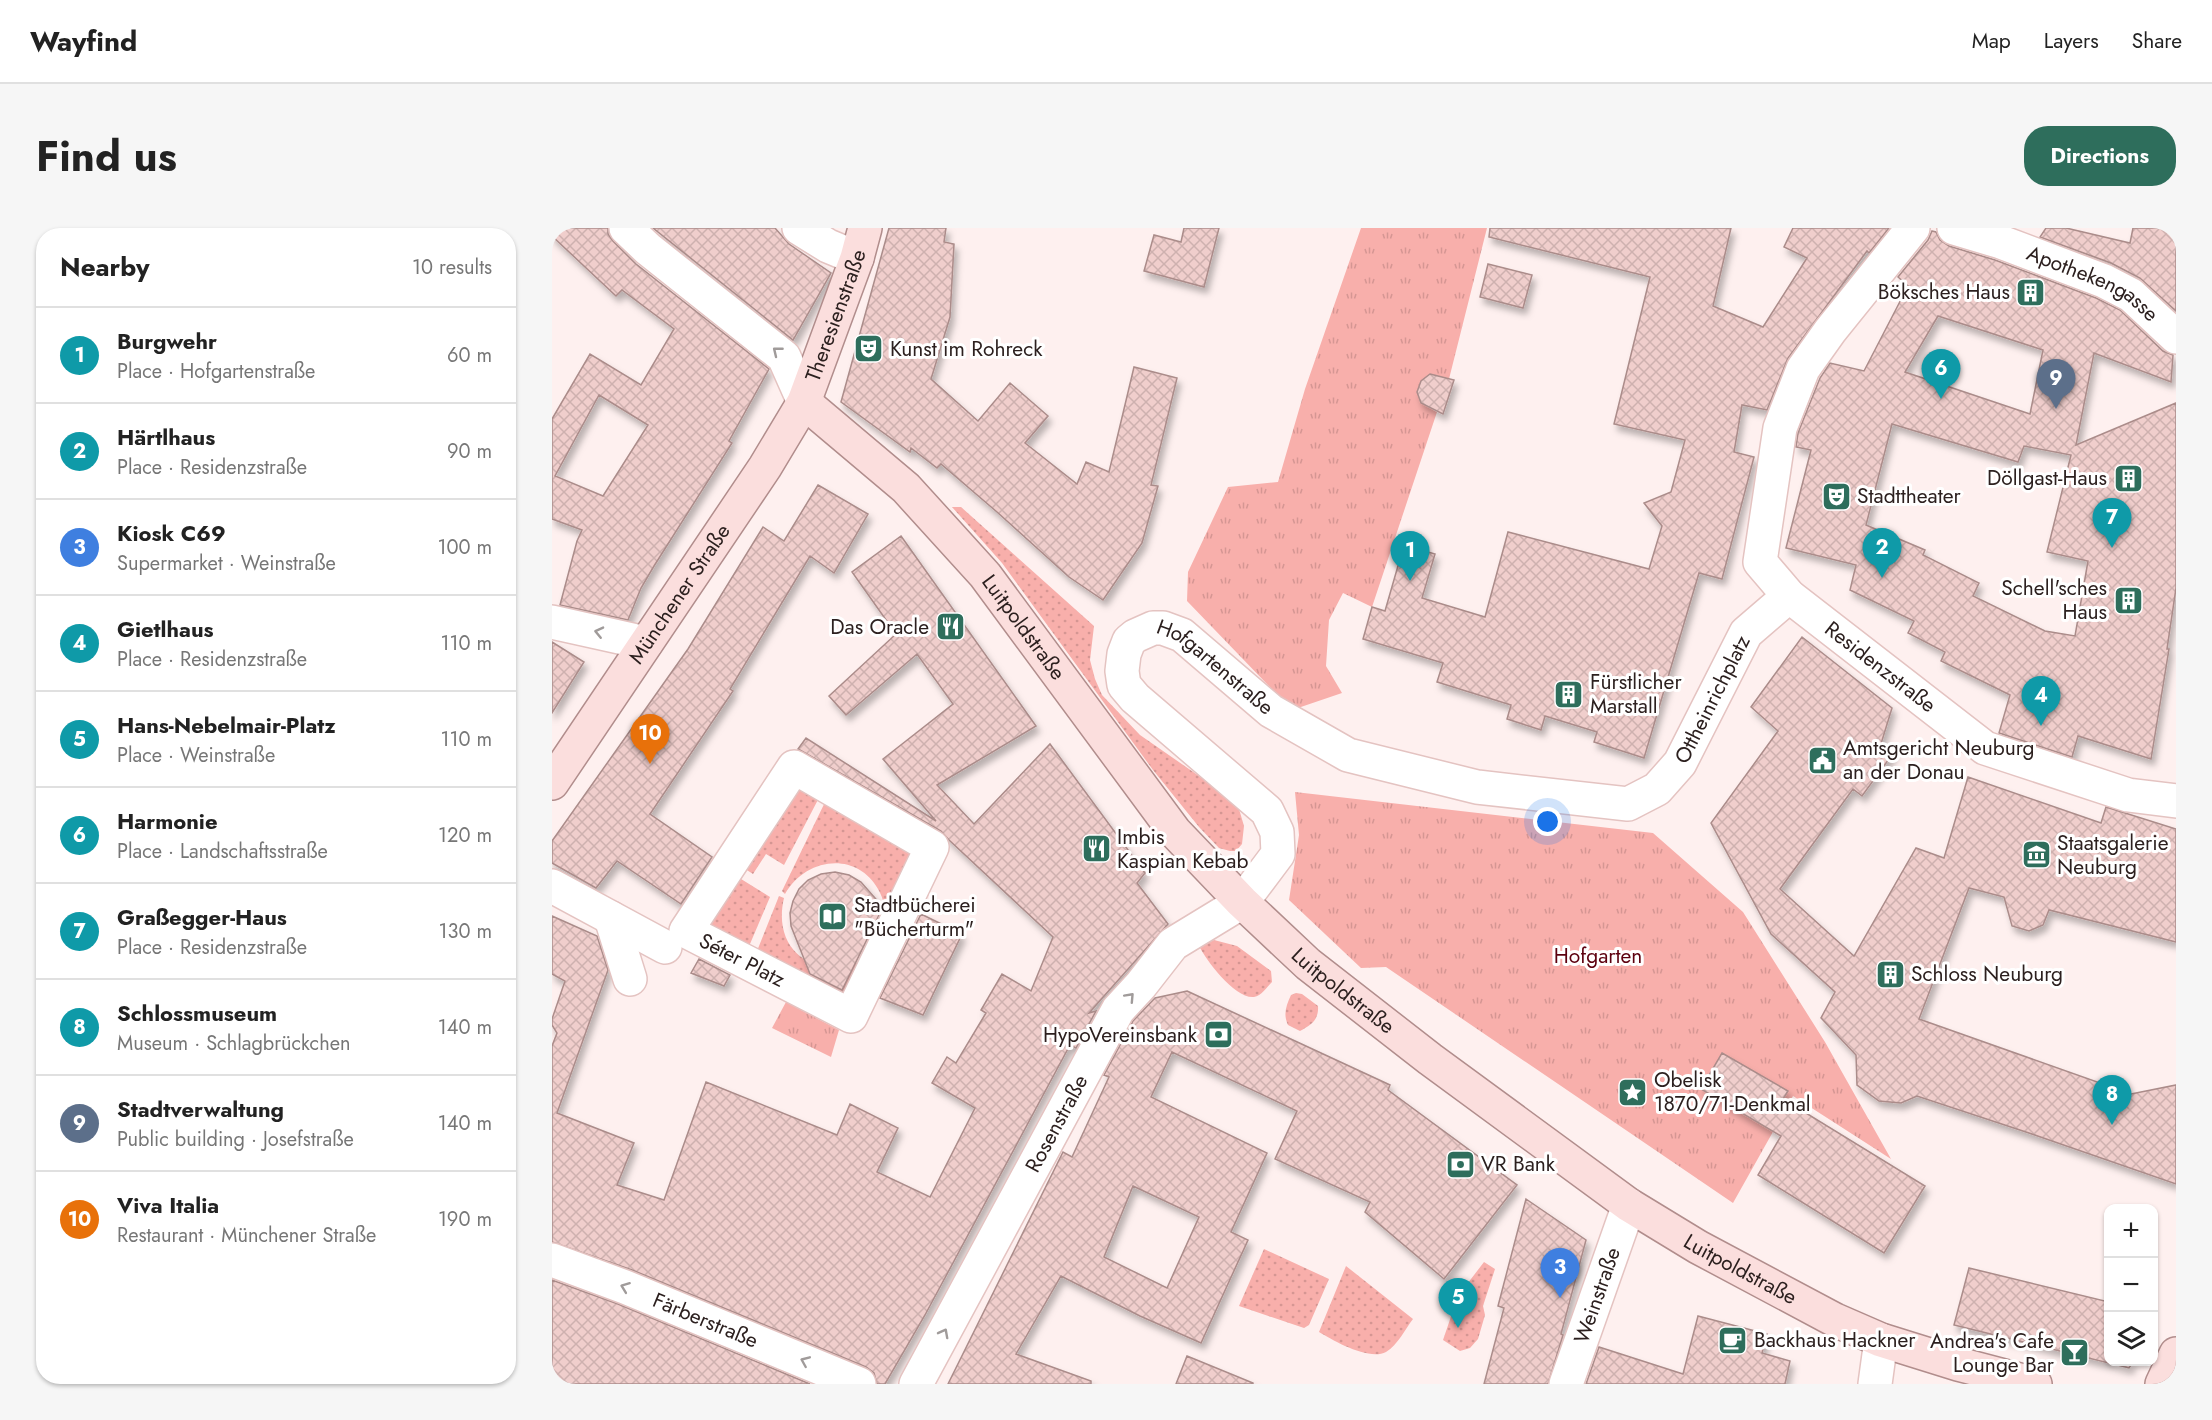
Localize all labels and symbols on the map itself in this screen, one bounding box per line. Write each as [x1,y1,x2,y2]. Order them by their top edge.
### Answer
street label: Apothekengasse [2022,238,2165,329]
street label: Theresienstraße [798,246,874,386]
building icon: Böksches Haus [2015,276,2047,308]
place label: Böksches Haus [1878,277,2010,307]
theatre icon: Kunst im Rohreck [853,333,885,365]
place label: Kunst im Rohreck [890,334,1043,364]
one-way arrow [773,347,784,358]
pin: 6 [1922,350,1960,399]
pin: 9 [2036,360,2076,409]
building icon: Döllgast-Haus [2112,462,2144,494]
place label: Döllgast-Haus [1987,463,2107,493]
theatre icon: Stadttheater [1820,480,1852,512]
place label: Stadttheater [1857,481,1961,511]
pin: 7 [2092,498,2132,548]
street label: Münchener Straße [621,518,738,670]
pin: 2 [1862,528,1902,578]
pin: 1 [1390,532,1430,581]
street label: Luitpoldstraße [975,568,1073,686]
place label: Schell'sches Haus [2001,573,2107,627]
building icon: Schell'sches Haus [2112,584,2144,616]
restaurant icon: Das Oracle [934,611,966,643]
place label: Das Oracle [830,612,929,642]
street label: Hofgartenstraße [1152,612,1280,722]
street label: Residenzstraße [1818,614,1942,720]
one-way arrow [594,627,604,640]
street label: Ottheinrichplatz [1667,630,1758,769]
place label: Fürstlicher Marstall [1590,667,1682,721]
pin: 4 [2022,676,2060,726]
building icon: Fürstlicher Marstall [1553,678,1585,710]
pin: 10 [630,714,670,764]
place label: Amtsgericht Neuburg an der Donau [1843,733,2035,787]
public building icon: Amtsgericht Neuburg an der Donau [1806,744,1838,776]
your location [1533,807,1562,836]
place label: Imbis Kaspian Kebab [1117,822,1248,876]
place label: Staatsgalerie Neuburg [2057,828,2169,882]
restaurant icon: Imbis Kaspian Kebab [1080,833,1112,865]
museum icon: Staatsgalerie Neuburg [2020,839,2052,871]
place label: Stadtbücherei "Bücherturm" [854,890,976,944]
library icon: Stadtbücherei "Bücherturm" [817,901,849,933]
street label: Séter Platz [694,926,790,995]
street label: Luitpoldstraße [1284,941,1401,1041]
park label: Hofgarten [1554,941,1642,971]
building icon: Schloss Neuburg [1874,958,1906,990]
place label: Schloss Neuburg [1911,959,2063,989]
one-way arrow [1123,993,1134,1004]
bank icon: HypoVereinsbank [1202,1019,1234,1051]
place label: HypoVereinsbank [1043,1020,1198,1050]
place label: Obelisk 1870/71-Denkmal [1654,1065,1811,1119]
street label: Rosenstraße [1018,1069,1095,1178]
place icon: Obelisk 1870/71-Denkmal [1617,1076,1649,1108]
pin: 8 [2092,1076,2132,1125]
bank icon: VR Bank [1444,1148,1476,1180]
place label: VR Bank [1481,1149,1556,1179]
street label: Luitpoldstraße [1678,1227,1802,1312]
street label: Weinstraße [1566,1243,1628,1347]
pin: 3 [1540,1248,1580,1298]
pin: 5 [1438,1278,1478,1328]
one-way arrow [620,1282,631,1294]
street label: Färberstraße [648,1285,763,1356]
cafe icon: Backhaus Hackner [1717,1324,1749,1356]
place label: Backhaus Hackner [1754,1325,1916,1355]
place label: Andrea's Cafe Lounge Bar [1930,1326,2055,1380]
one-way arrow [937,1328,948,1339]
bar icon: Andrea's Cafe Lounge Bar [2059,1337,2091,1369]
one-way arrow [800,1356,811,1368]

